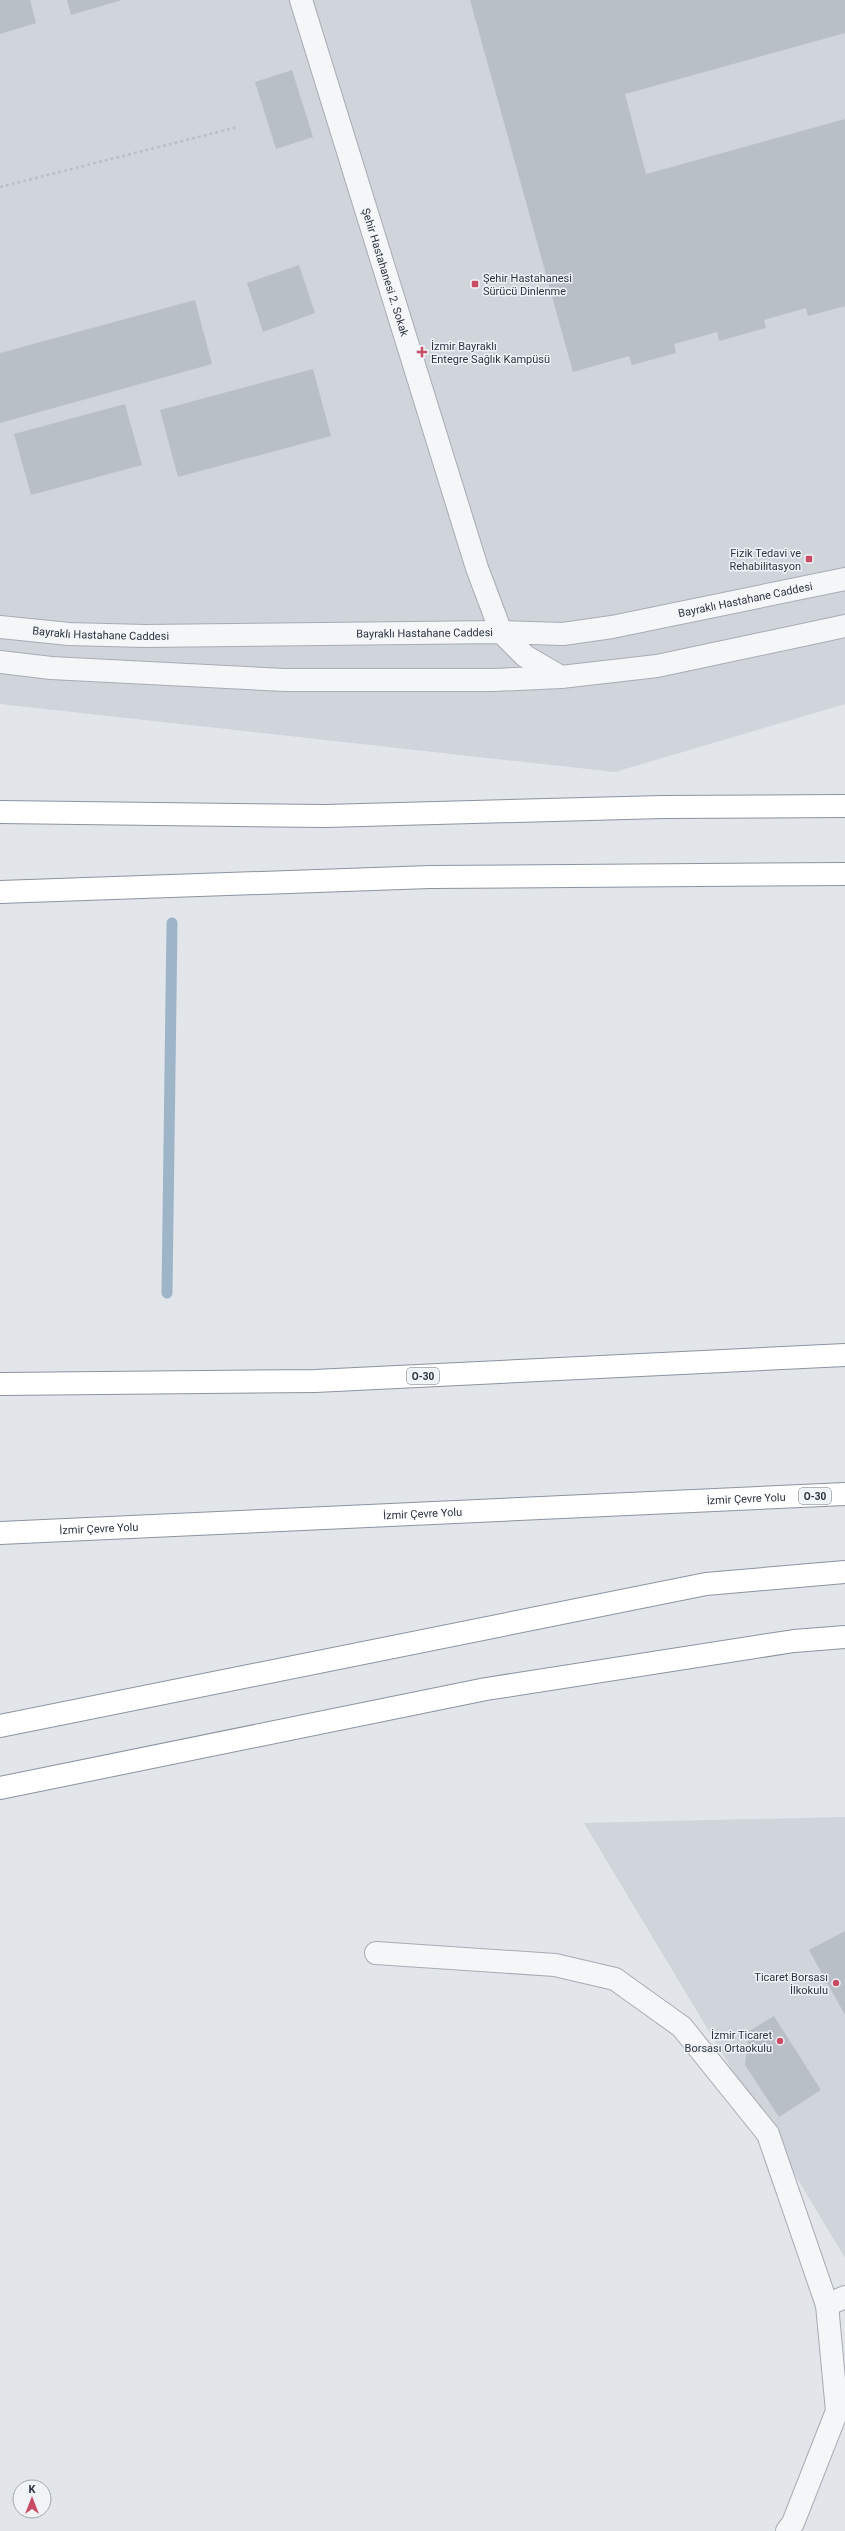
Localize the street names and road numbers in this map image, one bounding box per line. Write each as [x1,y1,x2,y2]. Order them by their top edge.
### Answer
street label: Şehir Hastahanesi 2. Sokak [359,207,411,338]
street label: Bayraklı Hastahane Caddesi [677,579,814,620]
street label: Bayraklı Hastahane Caddesi [32,624,169,643]
street label: Bayraklı Hastahane Caddesi [356,626,493,640]
road number: O-30 [407,1368,439,1384]
road number: O-30 [799,1488,831,1504]
street label: İzmir Çevre Yolu [706,1490,786,1507]
street label: İzmir Çevre Yolu [383,1505,462,1522]
street label: İzmir Çevre Yolu [59,1520,139,1537]

